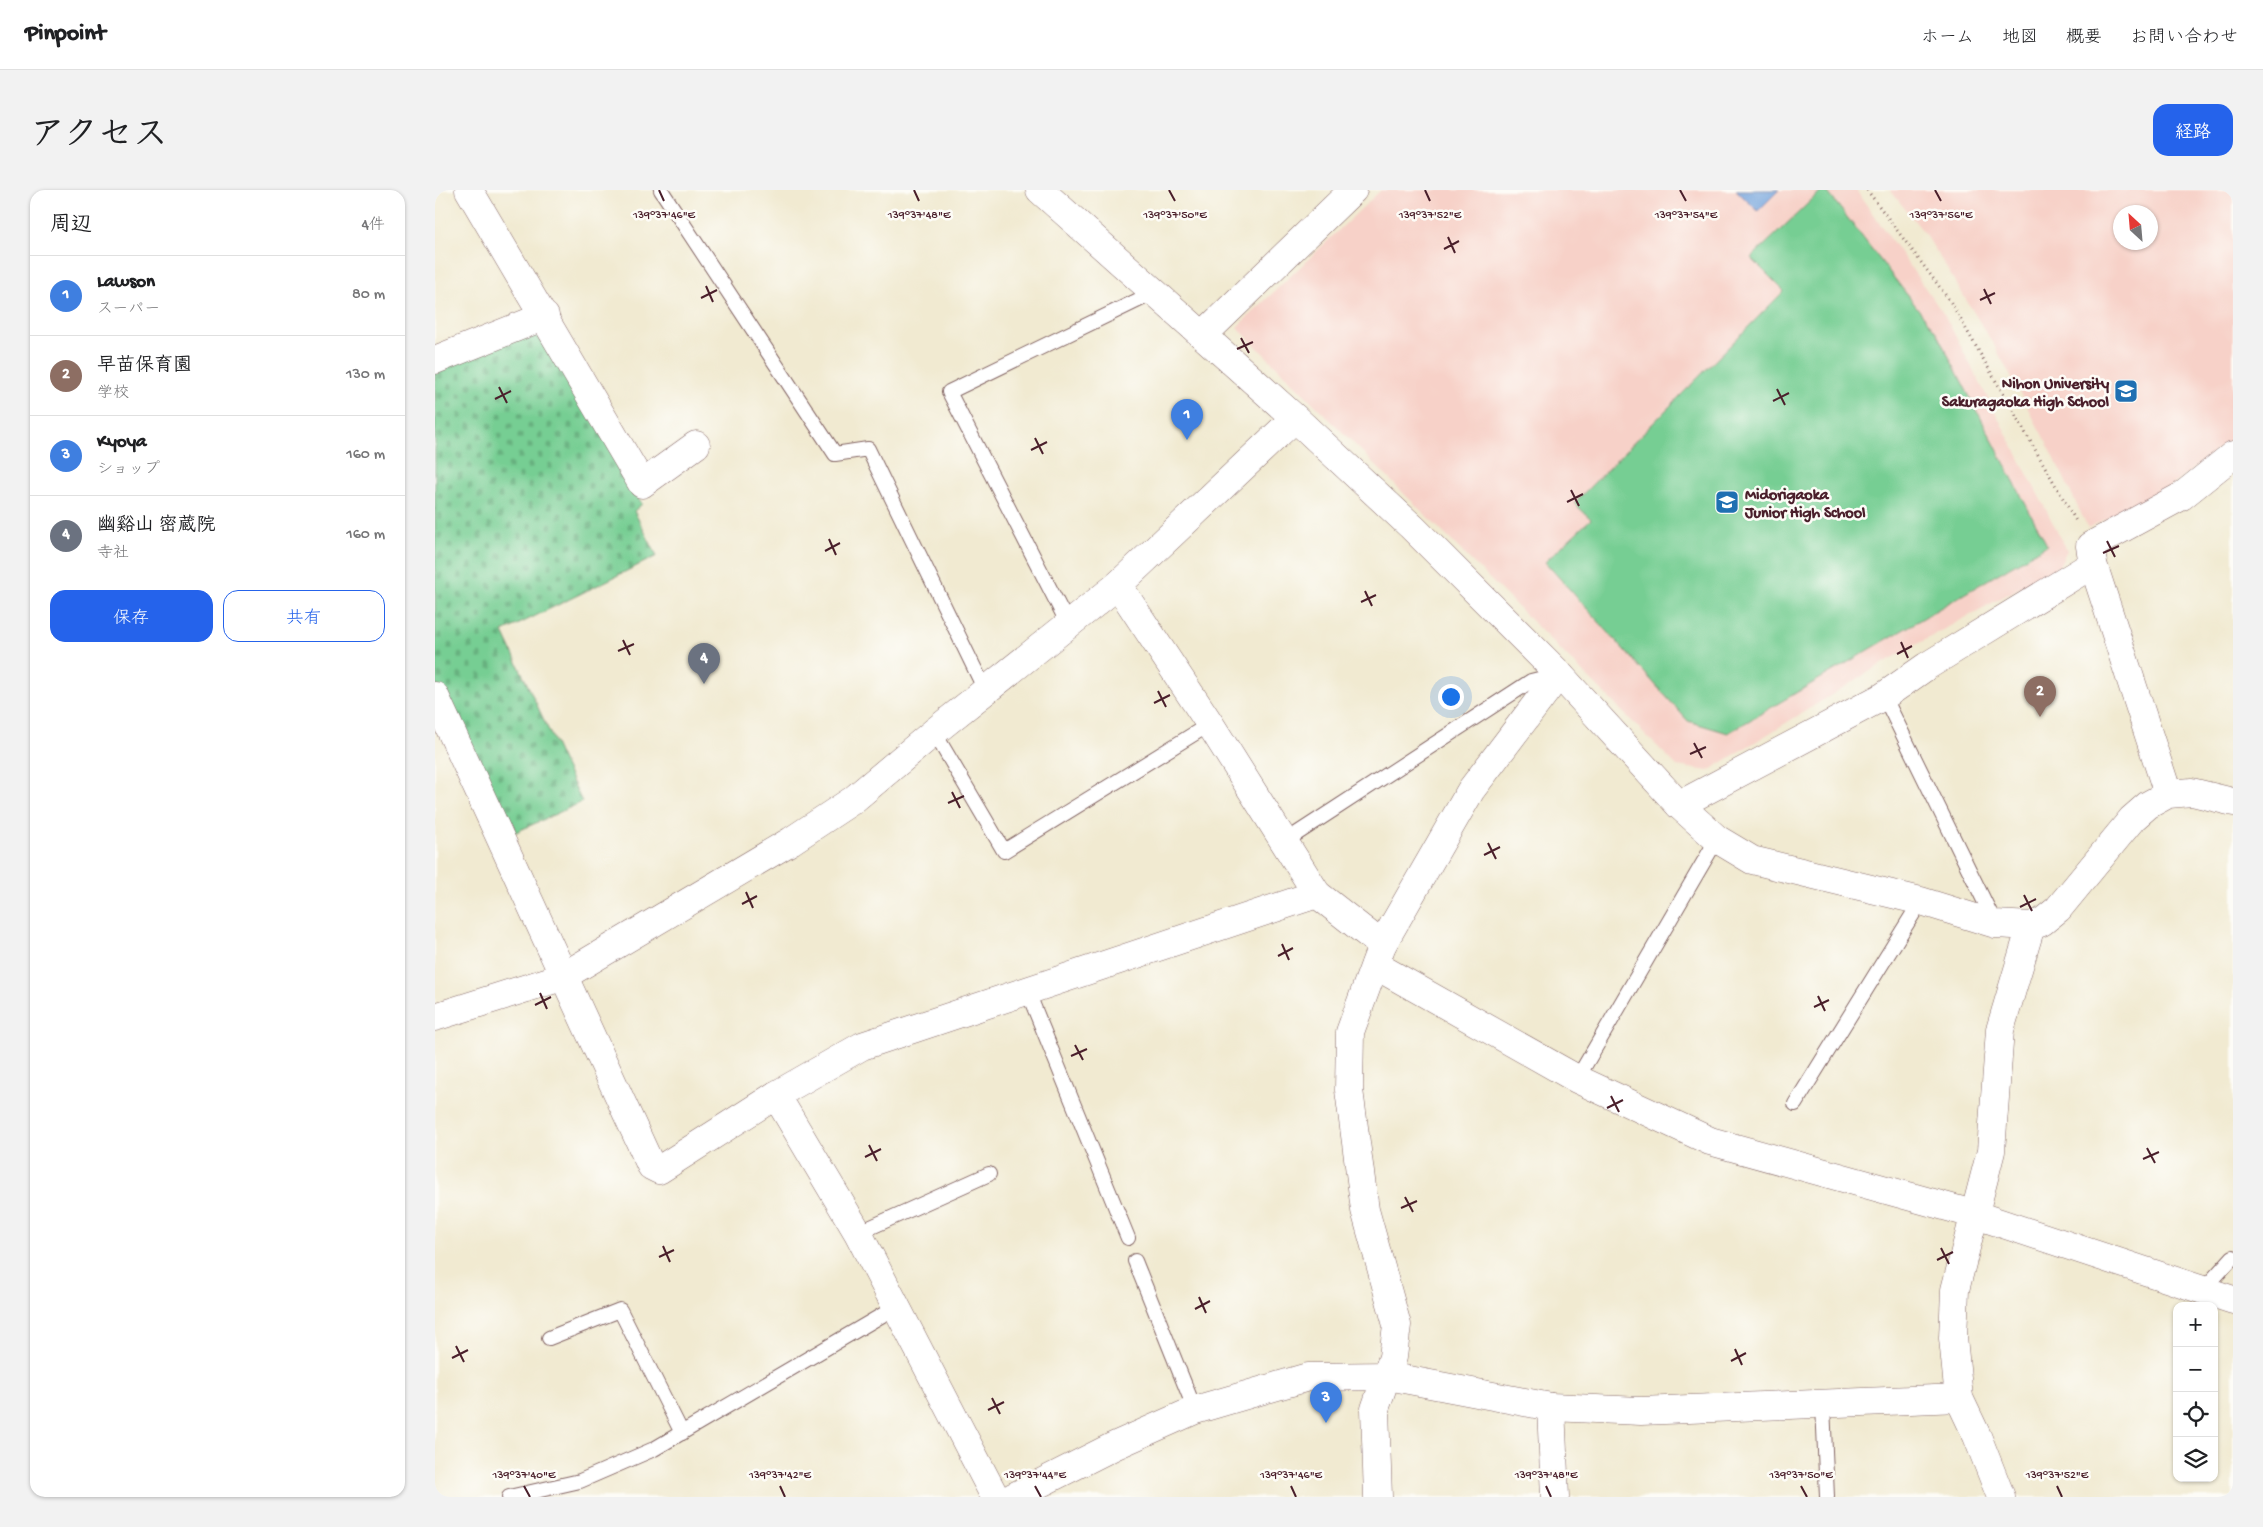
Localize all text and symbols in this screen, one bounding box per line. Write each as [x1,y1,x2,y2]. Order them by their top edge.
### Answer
text: Pinpoint [25,20,106,49]
text: ホーム [1921,28,1974,49]
text: 地図 [2002,28,2038,49]
text: 概要 [2066,28,2102,49]
text: お問い合わせ [2130,28,2238,49]
button: 経路 [2153,104,2233,156]
text: アクセス [30,117,168,158]
north arrow [2113,205,2158,250]
text: 139°37'46"E [632,209,696,223]
text: 139°37'48"E [887,209,951,223]
text: 139°37'50"E [1142,209,1207,223]
text: 139°37'52"E [1398,209,1462,223]
text: 139°37'54"E [1654,209,1718,223]
text: 139°37'56"E [1909,209,1973,223]
text: 周辺 [50,214,92,239]
text: 4件 [361,217,385,236]
text: Lawson [97,271,155,294]
text: 1 [63,286,69,305]
text: 80 m [352,286,385,305]
text: スーパー [97,301,160,320]
text: 早苗保育園 [97,355,192,378]
text: 2 [62,366,70,385]
text: 130 m [346,366,385,385]
place label: Nihon University Sakuragaoka High School [1942,376,2109,413]
school or university icon: Nihon University Sakuragaoka High School [2113,378,2139,404]
text: 学校 [97,385,129,404]
pin: 1 [1171,399,1203,440]
text: Kyoya [97,431,147,454]
text: 3 [62,446,70,465]
text: 160 m [346,446,385,465]
text: ショップ [97,461,160,480]
place label: Midorigaoka Junior High School [1744,487,1866,524]
school or university icon: Midorigaoka Junior High School [1714,489,1740,515]
text: 幽谿山 密蔵院 [97,515,216,538]
text: 4 [62,526,70,545]
text: 160 m [346,526,385,545]
text: 寺社 [97,545,129,564]
button: 保存 [50,590,213,642]
button: 共有 [223,590,385,642]
pin: 4 [688,643,720,684]
pin: 2 [2024,676,2056,717]
your location [1438,684,1464,710]
map controls [2173,1302,2218,1482]
button: + [2173,1302,2218,1347]
button: − [2173,1347,2218,1392]
pin: 3 [1310,1382,1342,1423]
button: locate [2173,1392,2218,1437]
button: layers [2173,1437,2218,1482]
text: 139°37'40"E [492,1469,556,1483]
text: 139°37'42"E [748,1469,812,1483]
text: 139°37'44"E [1003,1469,1066,1483]
text: 139°37'46"E [1259,1469,1323,1483]
text: 139°37'48"E [1514,1469,1578,1483]
text: 139°37'50"E [1768,1469,1833,1483]
text: 139°37'52"E [2025,1469,2089,1483]

